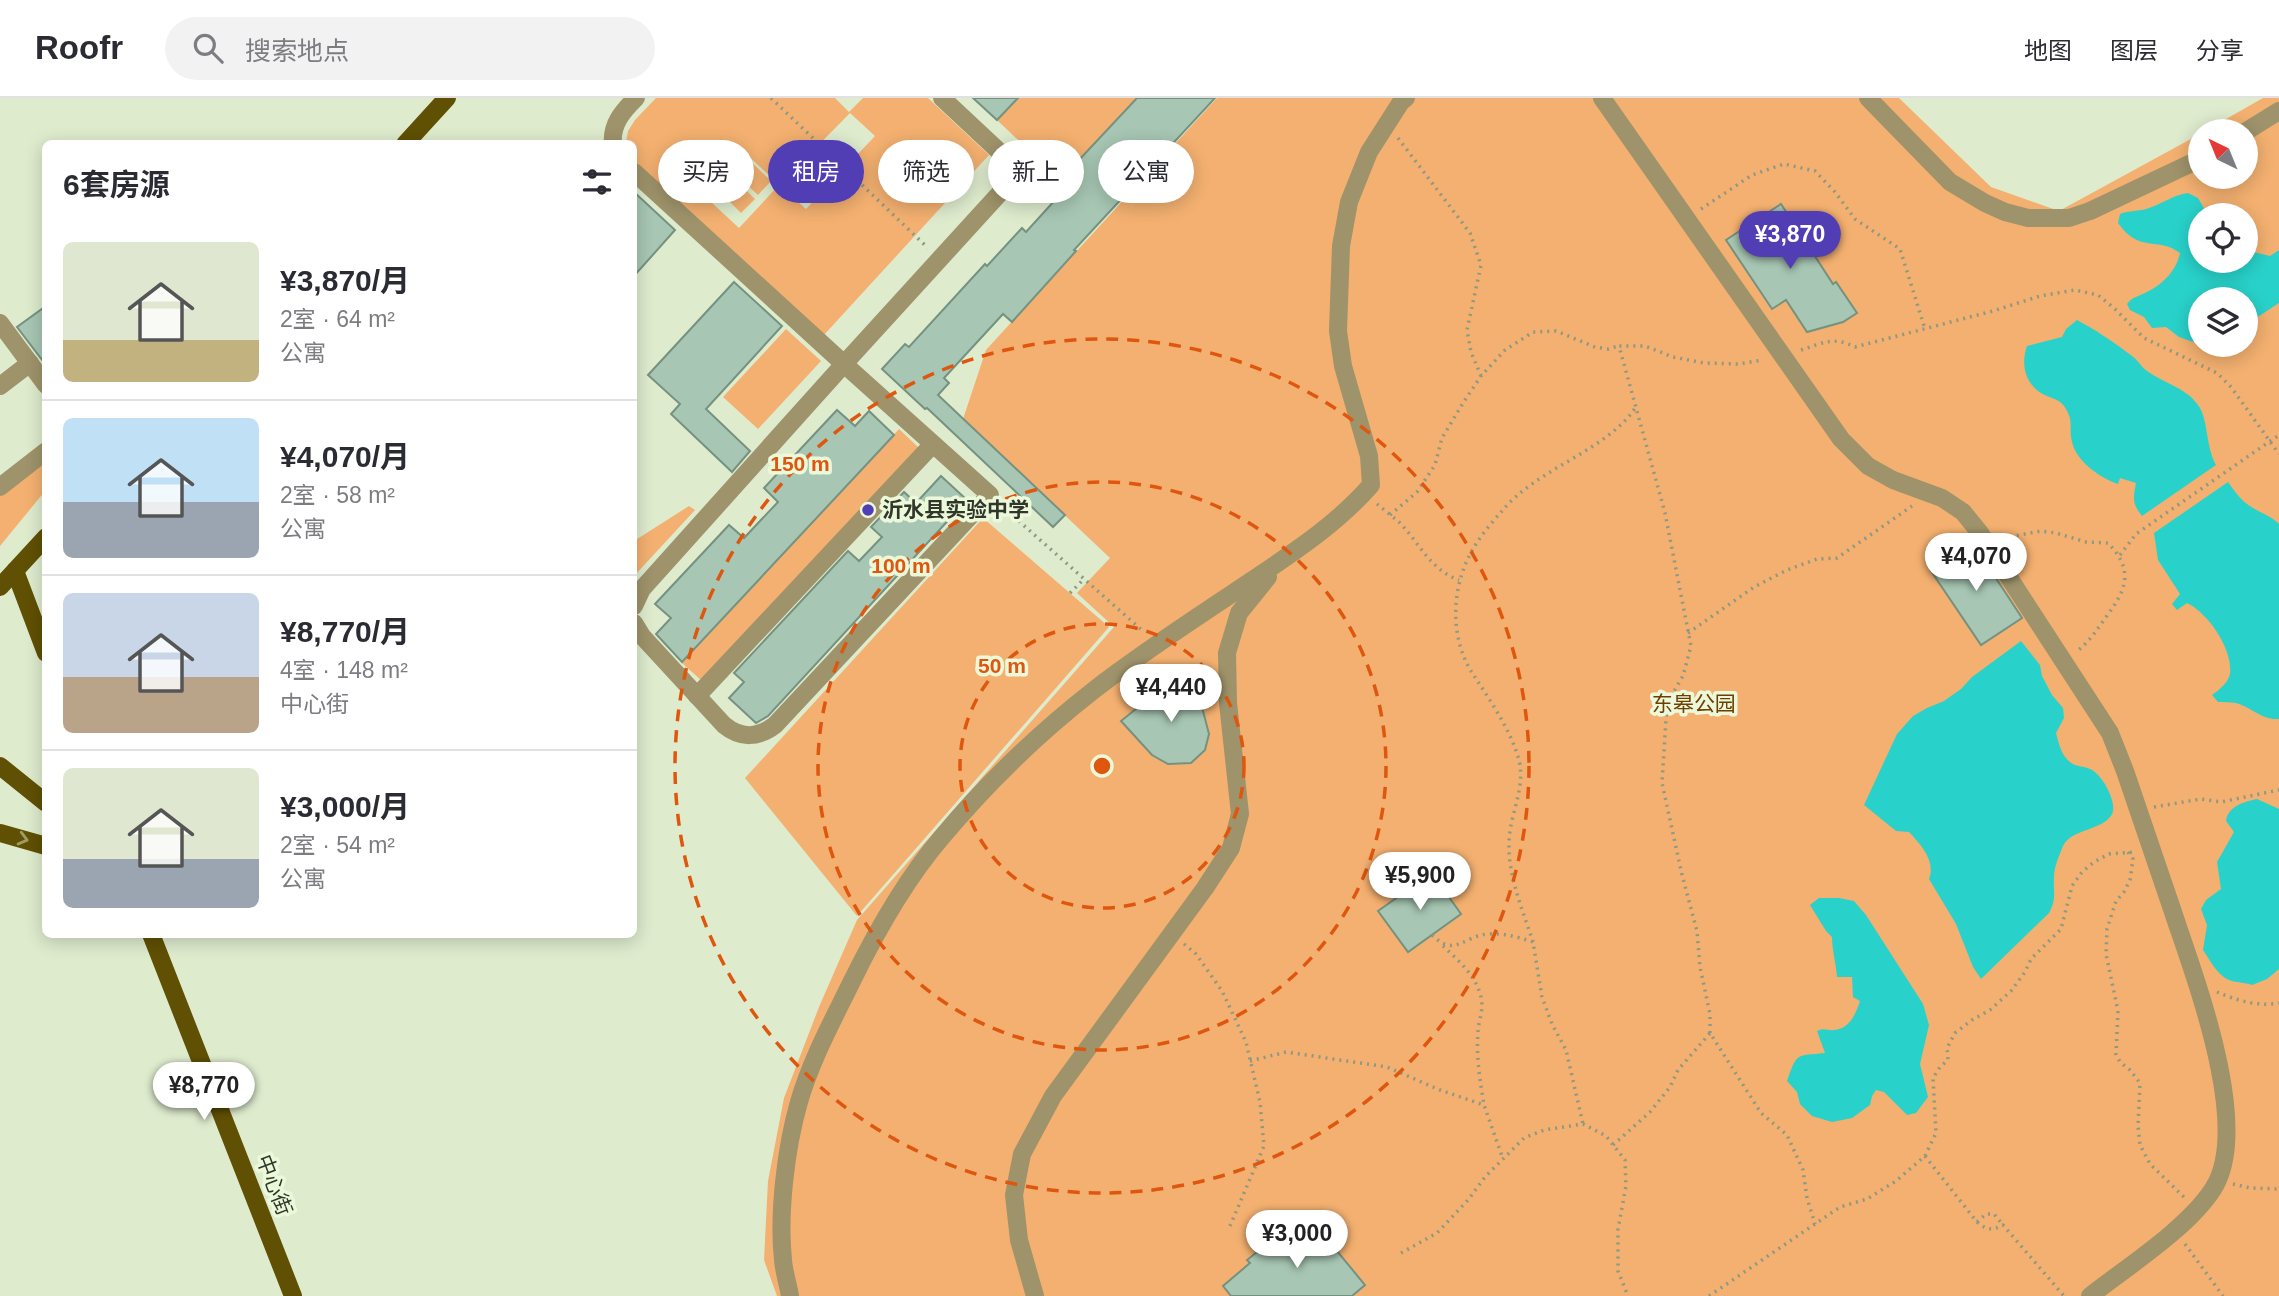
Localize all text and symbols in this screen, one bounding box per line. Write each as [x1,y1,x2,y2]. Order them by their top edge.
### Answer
search box [165,17,655,80]
text: Roofr [35,29,123,66]
icon: search [189,29,227,67]
text: 搜索地点 [245,36,349,66]
text: 地图 [2024,37,2072,64]
text: 图层 [2110,37,2158,64]
text: 分享 [2196,37,2244,64]
north arrow [2188,119,2258,189]
map controls [2188,119,2258,357]
chip: 买房 [658,140,754,203]
chip: 租房 [768,140,864,203]
chip: 筛选 [878,140,974,203]
chip: 新上 [988,140,1084,203]
chip: 公寓 [1098,140,1194,203]
icon: filters [578,163,616,201]
text: 6套房源 [63,168,170,201]
button: locate [2188,203,2258,273]
pin: ¥3,870 [1733,212,1847,271]
text: ¥3,870 [1755,221,1825,247]
text: ¥3,870/月 [280,264,410,297]
icon: home [119,270,203,354]
button: layers [2188,287,2258,357]
text: 2室 · 64 m² [280,306,395,332]
text: 公寓 [280,340,326,366]
text: ¥4,070/月 [280,440,410,473]
icon: home [119,446,203,530]
text: 150 m [770,452,830,475]
text: 2室 · 58 m² [280,482,395,508]
place label: 沂水县实验中学 [882,498,1029,521]
marker: 沂水县实验中学 [860,502,876,518]
text: 公寓 [280,516,326,542]
pin: ¥4,070 [1919,533,2033,593]
text: ¥4,070 [1941,543,2011,569]
text: 100 m [871,554,931,577]
text: ¥8,770/月 [280,615,410,648]
icon: home [119,621,203,705]
text: 50 m [978,654,1026,677]
text: 4室 · 148 m² [280,657,408,683]
pin: ¥4,440 [1114,664,1228,724]
text: ¥4,440 [1136,674,1206,700]
text: 中心街 [280,691,349,717]
park label: 东皋公园 [1652,692,1736,715]
centre of rings [1090,754,1114,778]
text: ¥3,000/月 [280,790,410,823]
icon: home [119,796,203,880]
one-way arrow [17,831,29,846]
text: 2室 · 54 m² [280,832,395,858]
pin: ¥5,900 [1363,852,1477,912]
text: ¥5,900 [1385,862,1455,888]
text: 公寓 [280,866,326,892]
pin: ¥8,770 [147,1062,261,1122]
text: ¥8,770 [169,1072,239,1098]
street label: 中心街 [252,1151,296,1218]
pin: ¥3,000 [1240,1210,1354,1270]
text: ¥3,000 [1262,1220,1332,1246]

